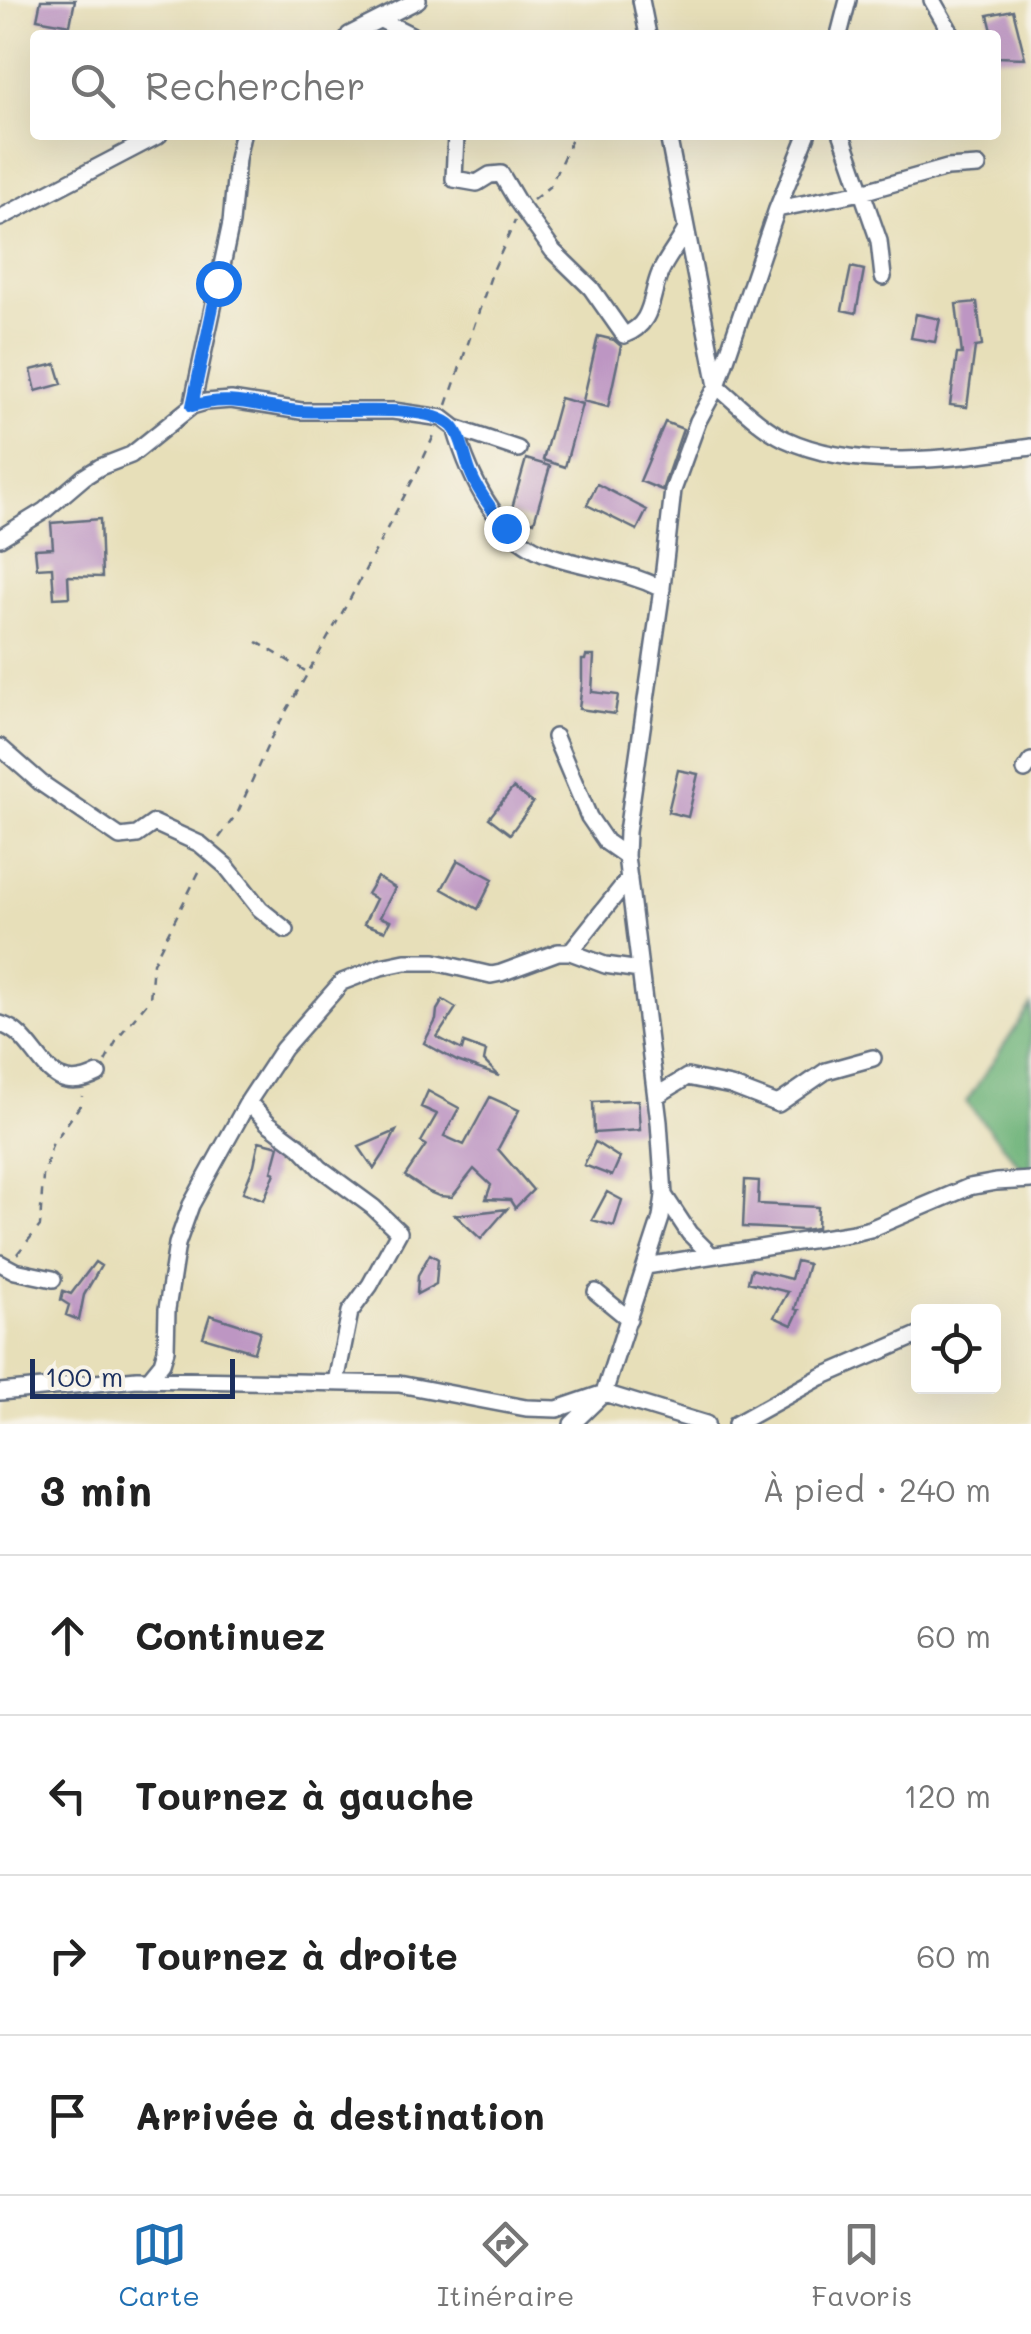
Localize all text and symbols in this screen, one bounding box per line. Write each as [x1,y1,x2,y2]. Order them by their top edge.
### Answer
search box [30,30,1001,140]
icon: search [65,58,120,113]
text: Rechercher [145,60,366,110]
route start [196,261,242,307]
route end [484,506,530,552]
map controls [911,1304,1001,1394]
button: locate [911,1304,1001,1394]
scale bar [30,1354,235,1398]
text: 100 m [45,1358,123,1394]
text: 3 min [40,1462,152,1517]
text: À pied · 240 m [762,1468,991,1510]
icon: ahead [40,1608,95,1663]
text: Continuez [135,1610,326,1660]
text: 60 m [916,1614,991,1656]
icon: left [40,1768,95,1823]
text: Tournez à gauche [135,1770,474,1820]
text: 120 m [903,1774,991,1816]
icon: right [40,1928,95,1983]
text: Tournez à droite [135,1930,458,1980]
text: 60 m [916,1934,991,1976]
icon: arrive [40,2088,95,2143]
text: Arrivée à destination [135,2090,545,2140]
tab: Carte [119,2217,200,2313]
tab: Itinéraire [437,2217,574,2313]
tab: Favoris [812,2217,912,2313]

